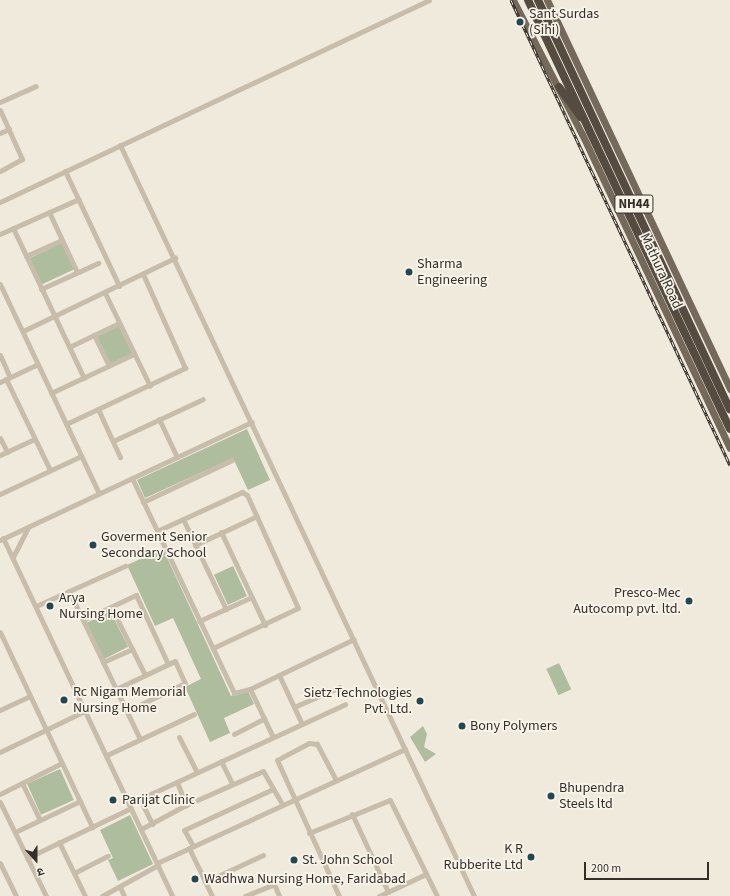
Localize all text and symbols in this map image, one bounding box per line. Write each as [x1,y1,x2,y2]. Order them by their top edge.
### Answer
place label: Sant Surdas (Sihi) [529,6,599,38]
marker: Sant Surdas (Sihi) [514,16,526,28]
road number: NH44 [614,193,654,215]
street label: Mathura Road [636,231,686,311]
place label: Sharma Engineering [417,256,487,288]
marker: Sharma Engineering [404,267,414,277]
place label: Goverment Senior Secondary School [101,529,207,562]
marker: Goverment Senior Secondary School [88,540,98,550]
place label: Presco-Mec Autocomp pvt. ltd. [573,585,681,618]
place label: Arya Nursing Home [59,590,143,622]
marker: Presco-Mec Autocomp pvt. ltd. [684,596,694,606]
marker: Arya Nursing Home [44,600,56,612]
place label: Rc Nigam Memorial Nursing Home [73,684,186,716]
place label: Sietz Technologies Pvt. Ltd. [304,685,412,718]
marker: Rc Nigam Memorial Nursing Home [58,694,70,706]
marker: Sietz Technologies Pvt. Ltd. [415,696,425,706]
place label: Bony Polymers [470,718,557,734]
marker: Bony Polymers [457,721,467,731]
place label: Bhupendra Steels ltd [559,780,624,812]
marker: Bhupendra Steels ltd [546,791,556,801]
place label: Parijat Clinic [122,792,195,808]
marker: Parijat Clinic [107,794,119,806]
north arrow [16,840,56,880]
place label: K R Rubberite Ltd [444,841,523,874]
place label: St. John School [302,852,393,868]
marker: K R Rubberite Ltd [526,852,536,862]
scale bar [586,854,711,880]
marker: St. John School [289,855,299,865]
text: 200 m [591,860,621,877]
text: उ [35,864,46,880]
place label: Wadhwa Nursing Home, Faridabad [204,871,406,887]
marker: Wadhwa Nursing Home, Faridabad [189,873,201,885]

